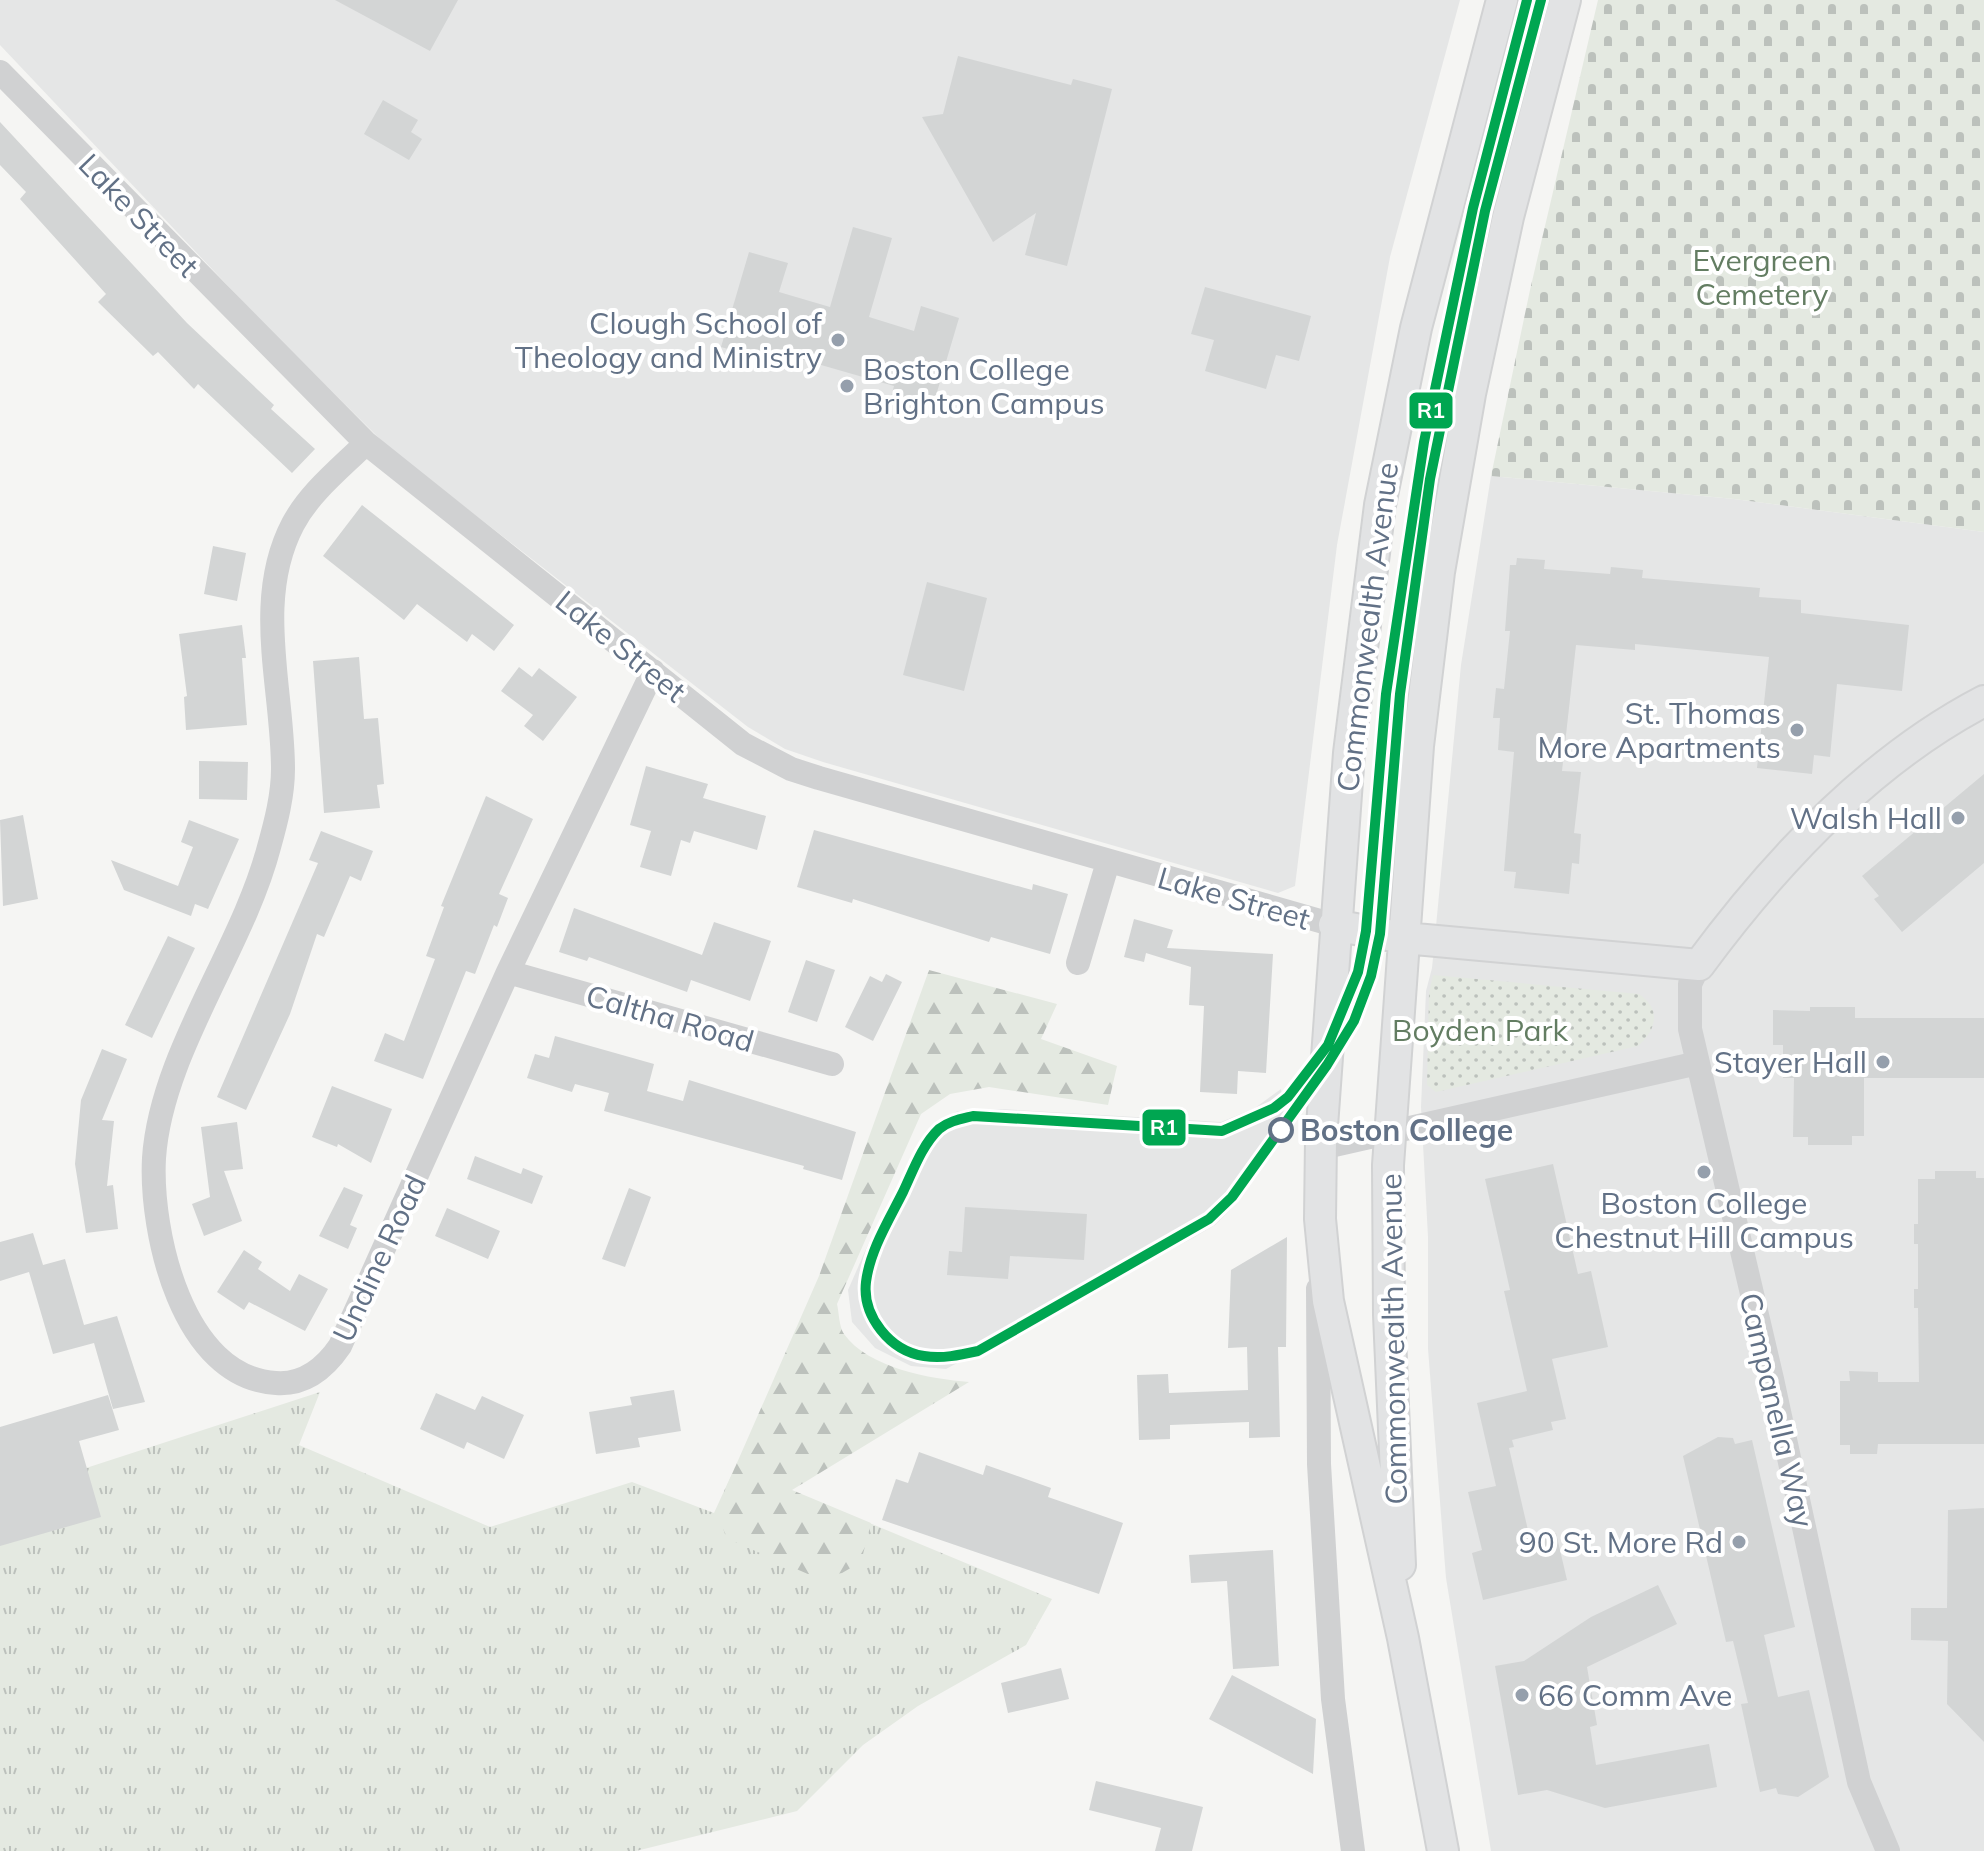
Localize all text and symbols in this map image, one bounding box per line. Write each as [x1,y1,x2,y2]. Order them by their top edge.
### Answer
street label: Lake Street [71,146,207,284]
park label: Evergreen Cemetery [1692,241,1832,313]
place label: Clough School of Theology and Ministry [515,304,823,376]
marker: Clough School of Theology and Ministry [829,331,847,349]
place label: Boston College Brighton Campus [863,350,1105,422]
marker: Boston College Brighton Campus [838,377,856,395]
line badge: R1 [1408,391,1454,430]
text: R1 [1417,396,1445,424]
street label: Commonwealth Avenue [1328,460,1406,794]
street label: Lake Street [548,582,694,710]
place label: St. Thomas More Apartments [1537,694,1781,766]
marker: St. Thomas More Apartments [1788,721,1806,739]
place label: Walsh Hall [1790,799,1942,837]
marker: Walsh Hall [1949,809,1967,827]
street label: Lake Street [1154,858,1314,938]
street label: Caltha Road [582,976,758,1060]
park label: Boyden Park [1392,1011,1568,1049]
place label: Stayer Hall [1714,1043,1867,1081]
marker: Stayer Hall [1874,1053,1892,1071]
line badge: R1 [1141,1108,1187,1147]
place label: Boston College [1300,1111,1513,1149]
text: R1 [1150,1113,1178,1141]
marker: Boston College [1269,1118,1293,1142]
marker: Boston College Chestnut Hill Campus [1695,1163,1713,1181]
street label: Undine Road [324,1168,434,1348]
street label: Commonwealth Avenue [1371,1173,1415,1505]
place label: Boston College Chestnut Hill Campus [1554,1184,1854,1256]
street label: Campanella Way [1732,1289,1822,1531]
place label: 90 St. More Rd [1519,1523,1723,1561]
marker: 90 St. More Rd [1730,1533,1748,1551]
place label: 66 Comm Ave [1538,1676,1732,1714]
marker: 66 Comm Ave [1513,1686,1531,1704]

